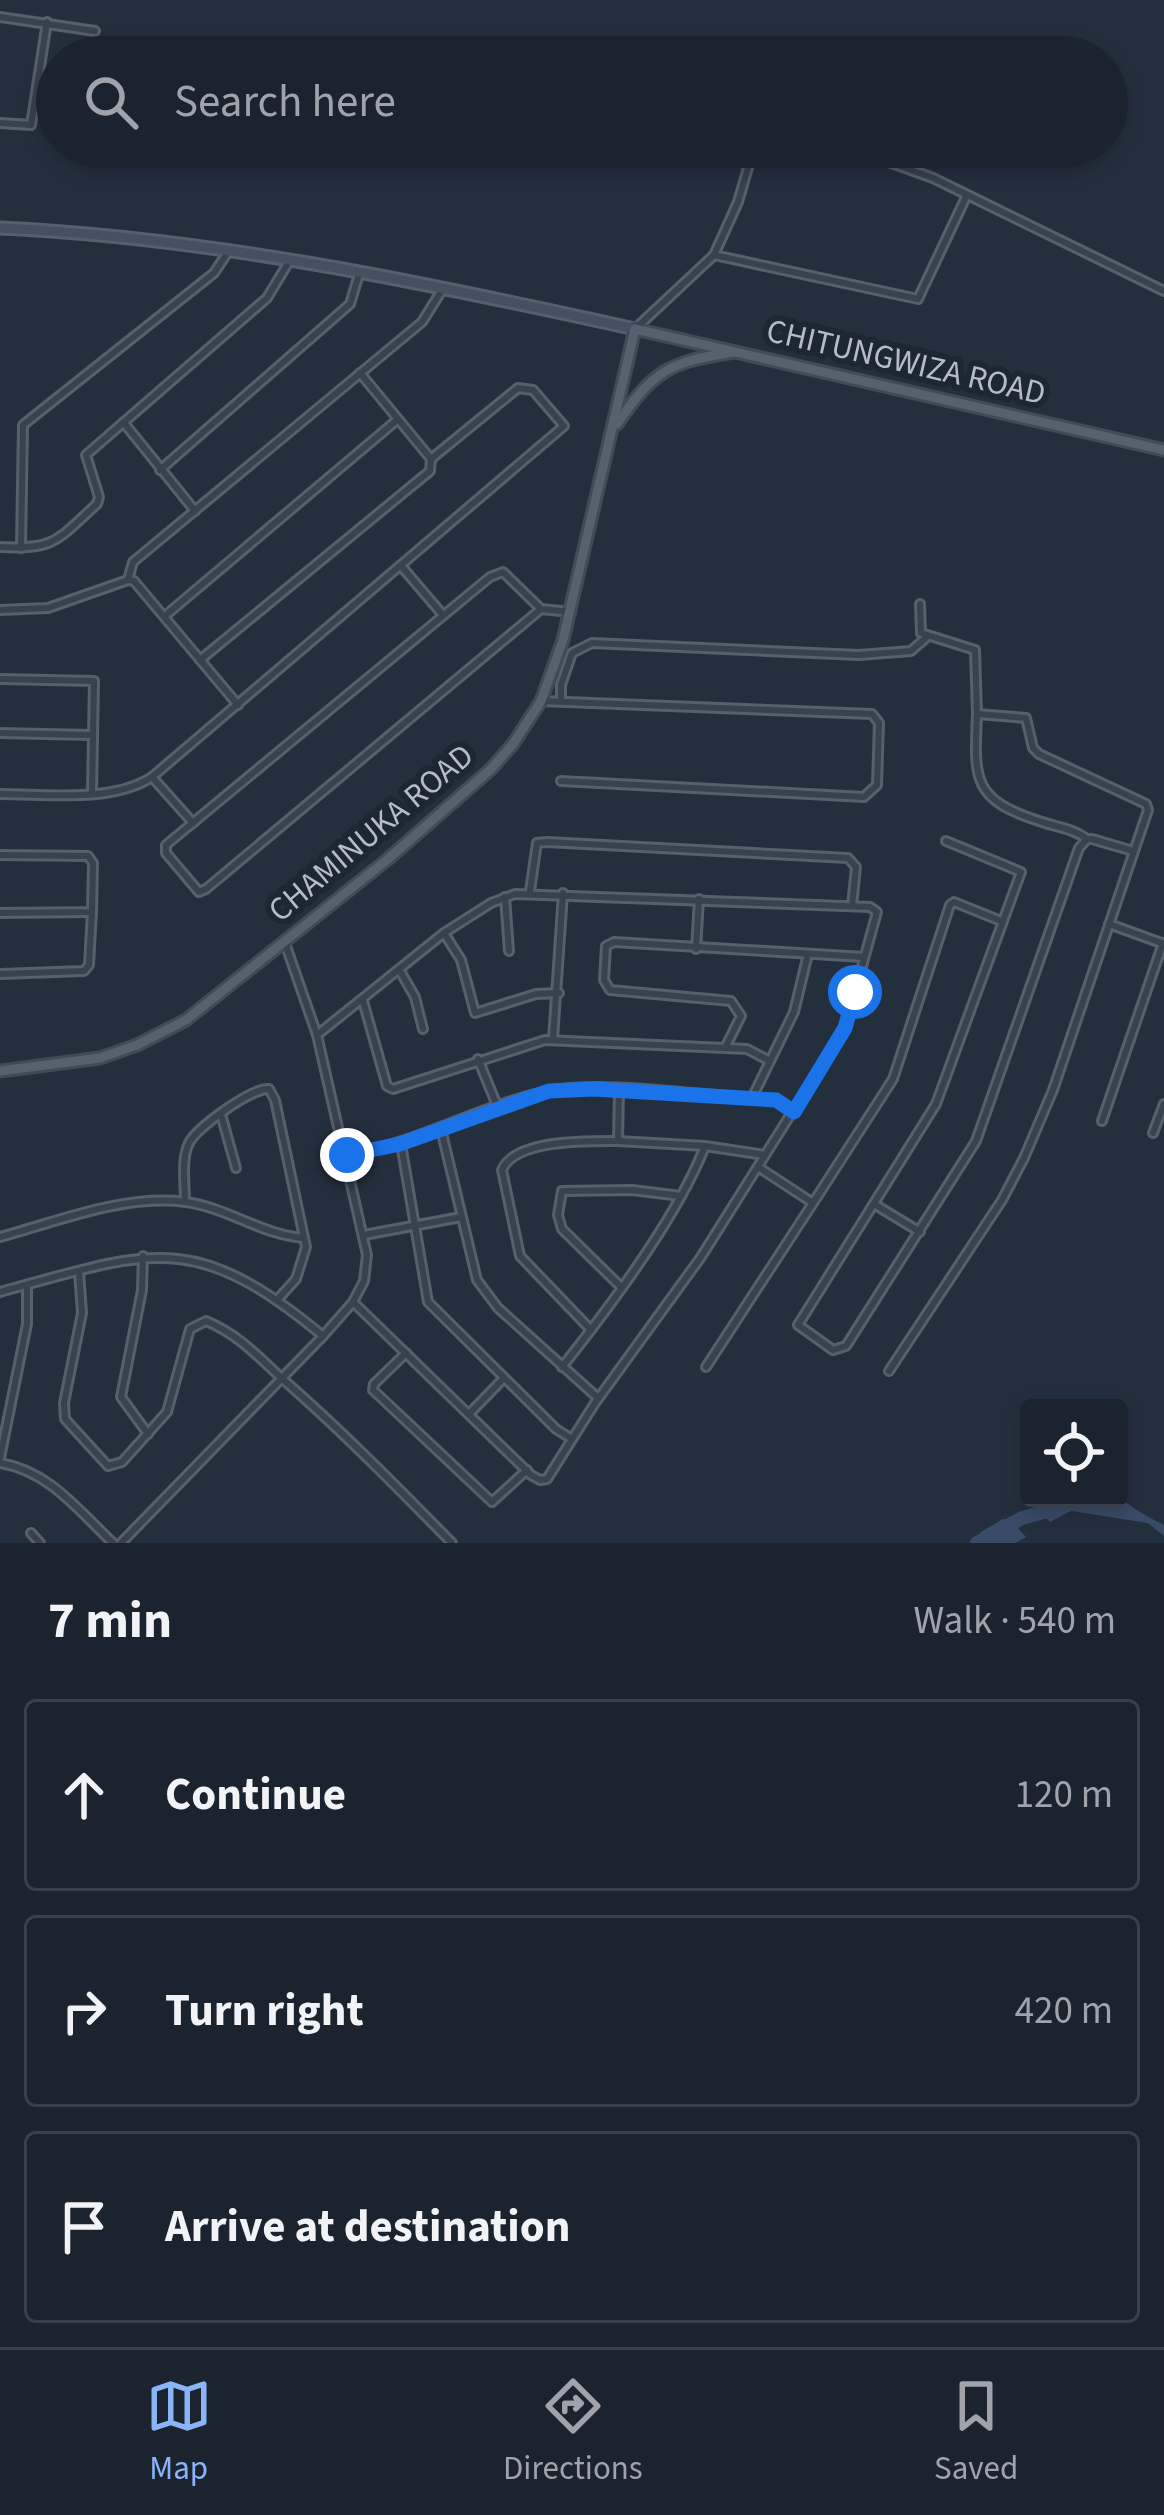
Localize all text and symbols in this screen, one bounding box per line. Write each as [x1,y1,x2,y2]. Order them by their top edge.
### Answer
search box [36,36,1128,168]
icon: search [78,69,144,135]
text: Search here [174,70,396,134]
street label: CHITUNGWIZA ROAD [762,307,1050,417]
street label: CHAMINUKA ROAD [258,733,484,933]
route start [828,965,882,1019]
route end [320,1128,374,1182]
map controls [1020,1399,1128,1507]
button: locate [1020,1399,1128,1507]
text: 7 min [48,1585,172,1657]
text: Walk · 540 m [913,1593,1116,1649]
icon: ahead [51,1762,117,1828]
text: Continue [165,1763,346,1827]
text: 120 m [1015,1767,1113,1823]
icon: right [51,1978,117,2044]
text: Turn right [165,1979,364,2043]
text: 420 m [1015,1983,1113,2039]
icon: arrive [51,2194,117,2260]
text: Arrive at destination [165,2195,570,2259]
tab: Map [146,2373,212,2492]
tab: Directions [503,2373,643,2492]
tab: Saved [934,2373,1018,2492]

